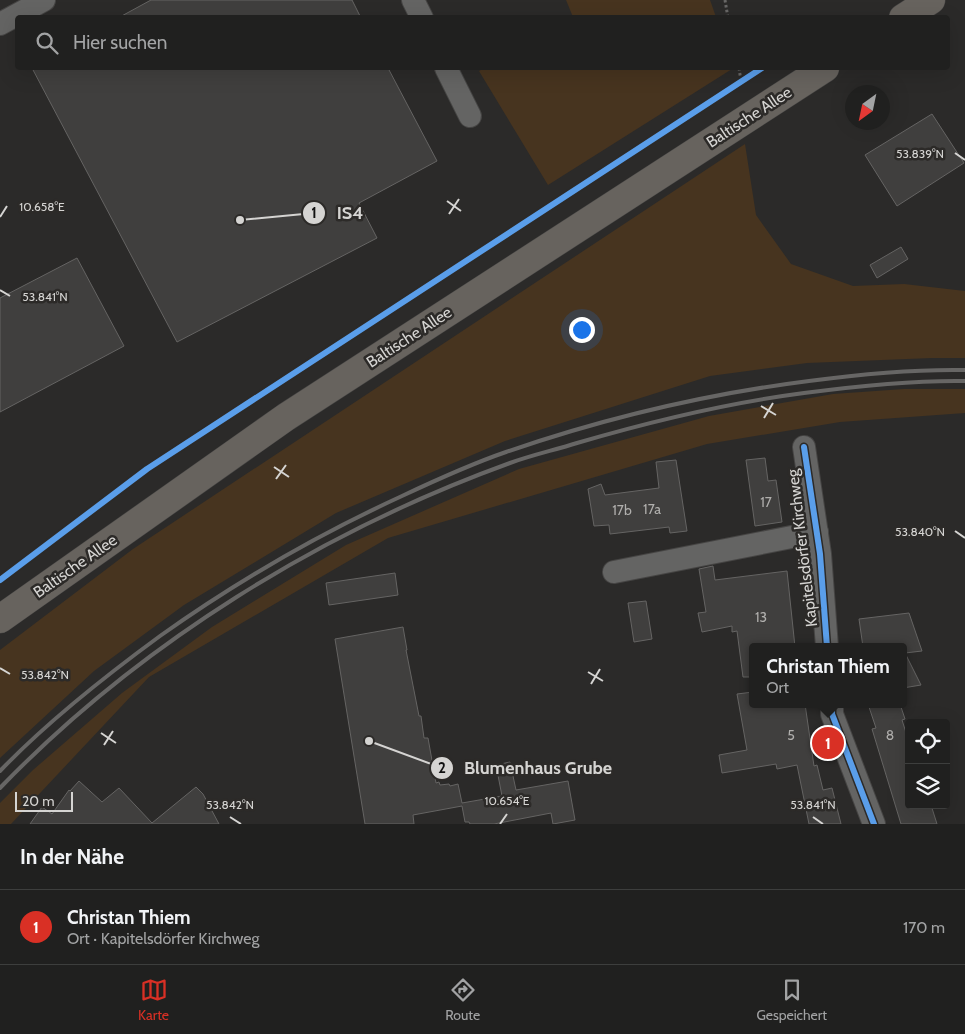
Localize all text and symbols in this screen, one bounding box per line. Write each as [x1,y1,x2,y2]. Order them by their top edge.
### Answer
search box [15,15,950,70]
icon: search [33,29,61,57]
text: Hier suchen [73,31,167,54]
street label: Baltische Allee [703,82,795,152]
north arrow [845,85,890,130]
text: 53.839°N [896,146,944,161]
callout: IS4 [301,196,373,229]
text: 10.658°E [19,199,65,214]
text: IS4 [337,202,363,224]
text: 1 [311,204,317,222]
text: 53.841°N [22,289,68,304]
street label: Baltische Allee [363,302,455,372]
your location [569,317,595,343]
street label: Kapitelsdörfer Kirchweg [783,467,821,628]
house number: 17 [760,493,772,511]
house number: 17a [643,500,661,518]
house number: 17b [612,501,632,519]
text: 53.840°N [895,524,945,539]
street label: Baltische Allee [30,530,120,602]
house number: 13 [755,608,767,626]
popup [749,643,907,708]
text: Christan Thiem [766,655,890,678]
text: 53.842°N [21,667,69,682]
text: Ort [766,678,789,697]
map controls [905,719,950,809]
button: locate [905,719,950,764]
pin: 1 [812,724,844,762]
house number: 5 [787,726,795,744]
house number: 8 [886,726,894,744]
callout: Blumenhaus Grube [429,751,622,784]
text: Blumenhaus Grube [464,757,612,779]
text: 2 [438,759,446,777]
button: layers [905,764,950,809]
scale bar [15,789,72,812]
text: 20 m [22,792,55,810]
text: 10.654°E [485,793,530,808]
text: 53.842°N [206,797,254,812]
text: 53.841°N [790,797,836,812]
text: In der Nähe [20,844,124,869]
text: Christan Thiem [67,906,190,929]
text: 1 [33,918,39,937]
text: 170 m [903,918,945,937]
text: Ort · Kapitelsdörfer Kirchweg [67,929,260,948]
tab: Karte [138,976,169,1024]
tab: Route [445,976,480,1024]
tab: Gespeichert [756,976,827,1024]

